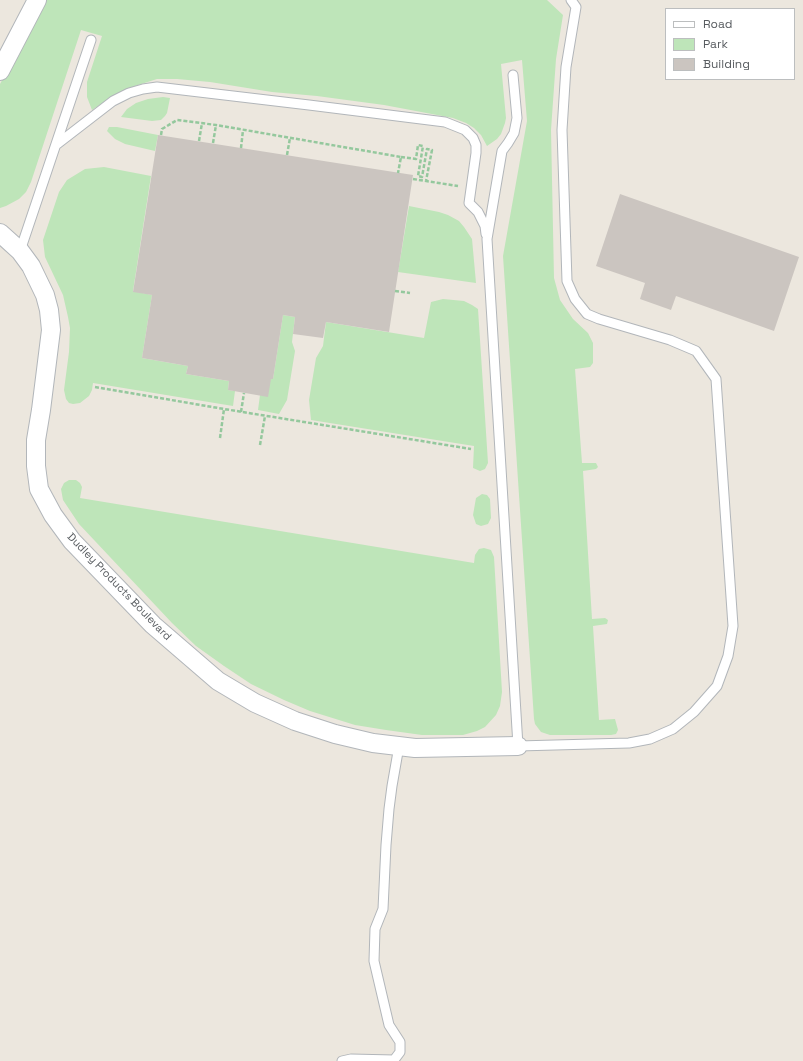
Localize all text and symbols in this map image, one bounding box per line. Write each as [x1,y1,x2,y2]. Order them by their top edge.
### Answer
legend [665,8,795,80]
text: Road [703,16,732,32]
text: Park [703,36,728,52]
text: Building [703,56,750,72]
street label: Dudley Products Boulevard [64,531,174,643]

